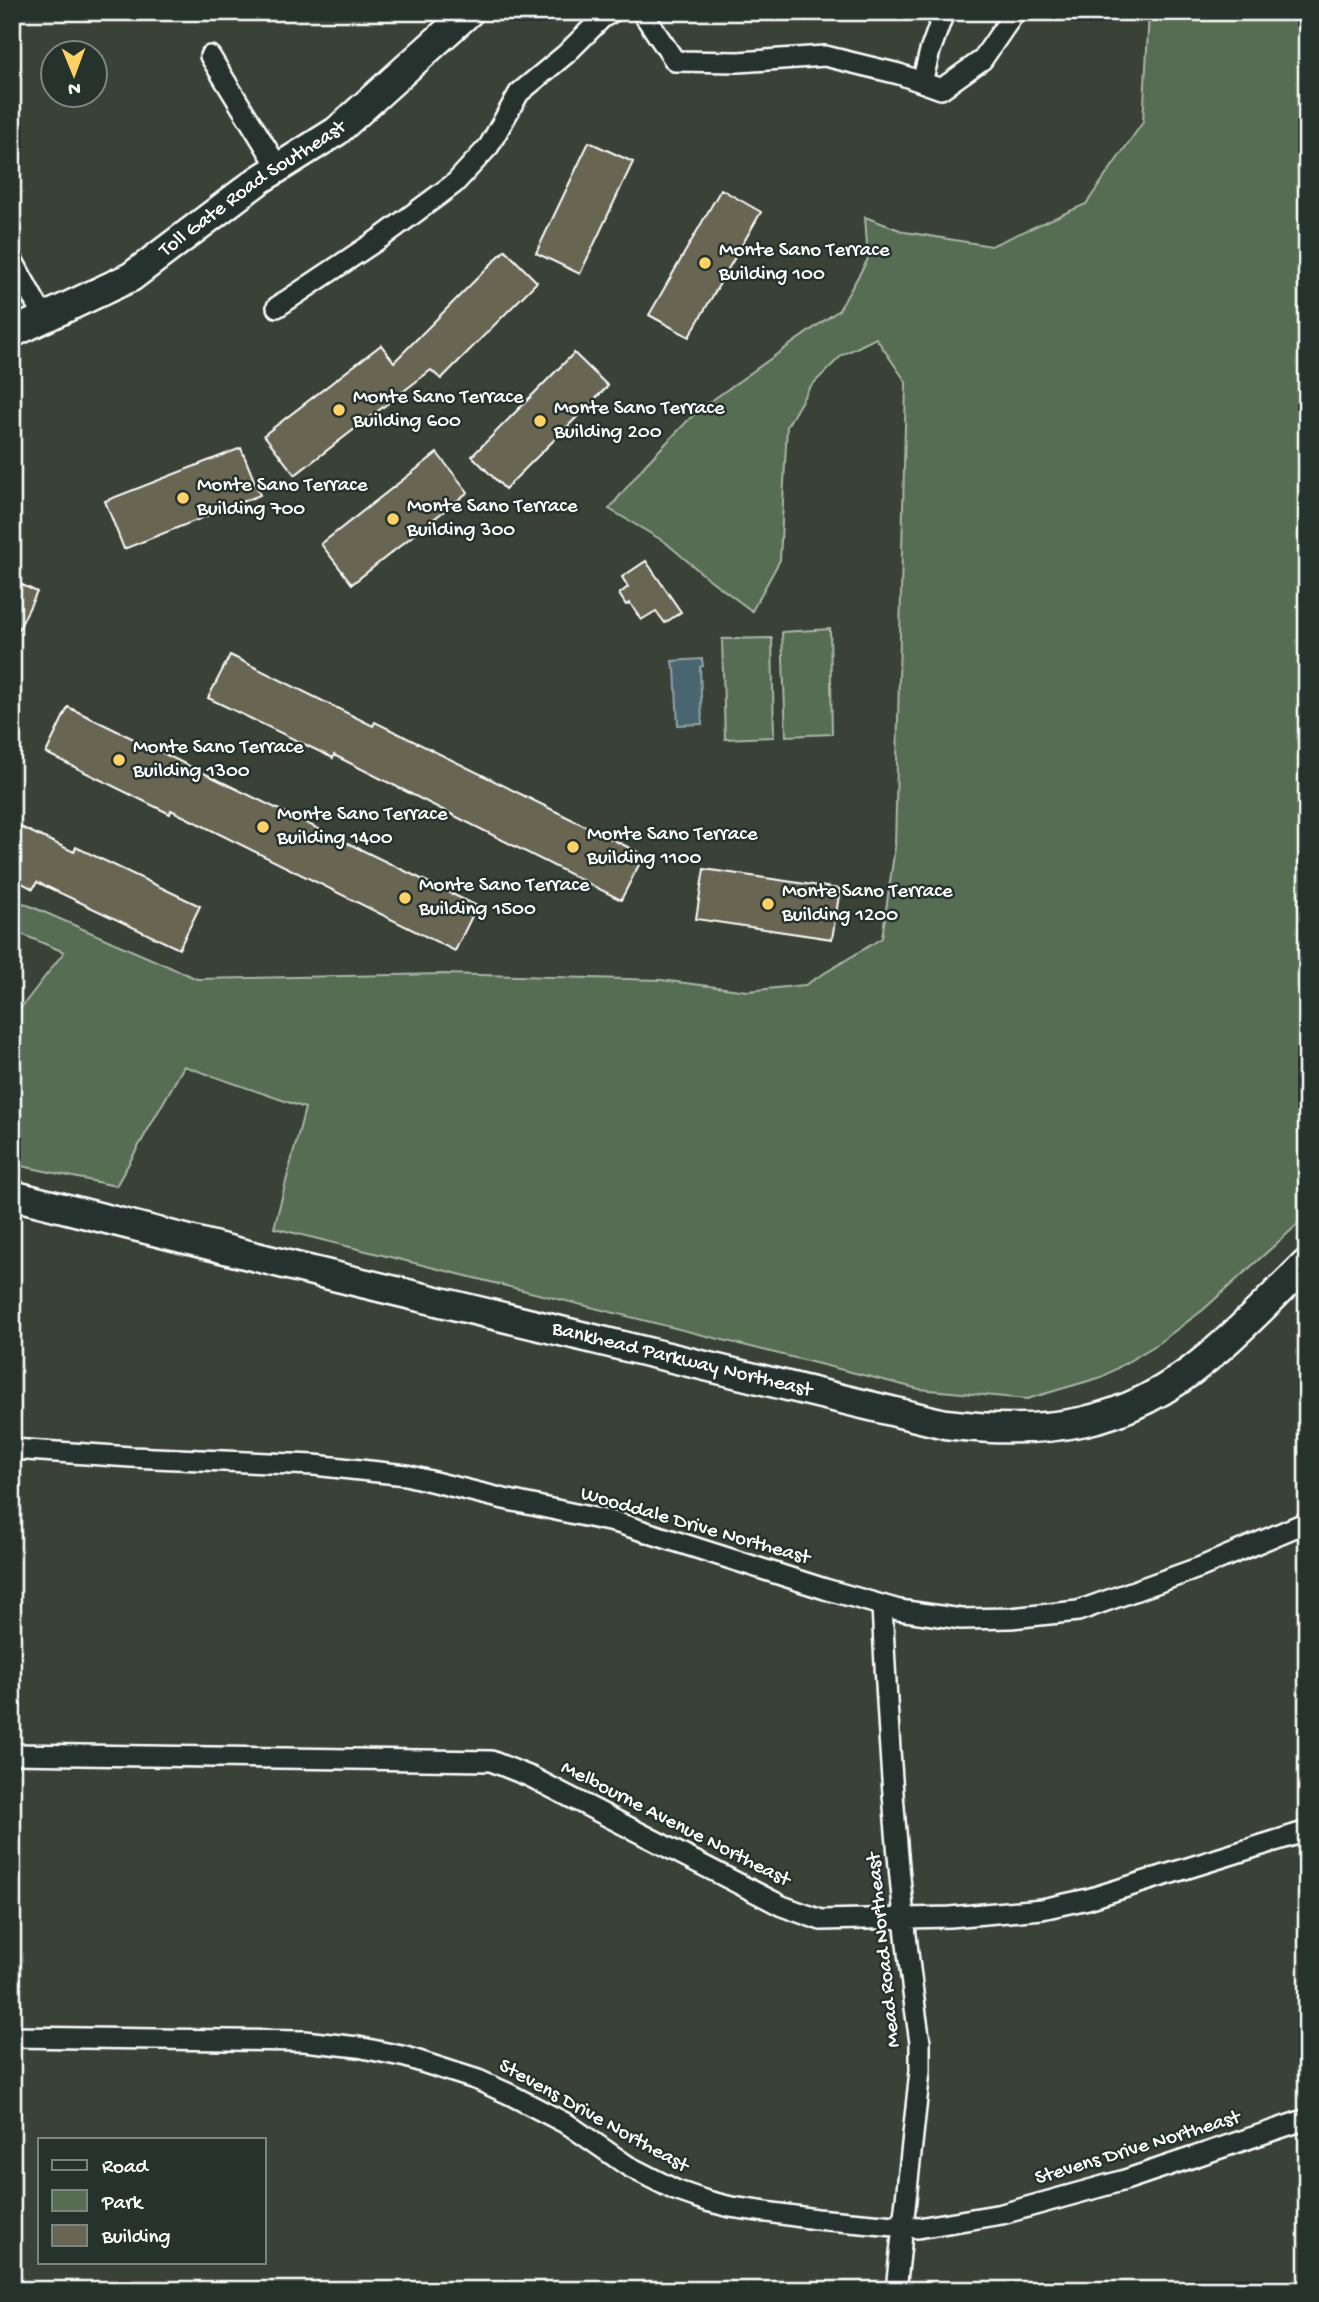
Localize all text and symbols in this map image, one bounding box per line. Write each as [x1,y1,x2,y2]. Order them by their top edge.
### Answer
north arrow [38,38,108,108]
text: N [68,76,81,99]
street label: Toll Gate Road Southeast [154,114,354,264]
place label: Monte Sano Terrace Building 100 [718,239,891,288]
marker: Monte Sano Terrace Building 100 [697,255,713,271]
place label: Monte Sano Terrace Building 600 [352,386,525,435]
place label: Monte Sano Terrace Building 200 [553,397,726,446]
marker: Monte Sano Terrace Building 600 [331,402,347,418]
marker: Monte Sano Terrace Building 200 [532,413,548,429]
place label: Monte Sano Terrace Building 700 [196,474,369,523]
marker: Monte Sano Terrace Building 700 [175,490,191,506]
place label: Monte Sano Terrace Building 300 [406,495,579,544]
marker: Monte Sano Terrace Building 300 [385,511,401,527]
place label: Monte Sano Terrace Building 1300 [132,736,305,785]
marker: Monte Sano Terrace Building 1300 [111,752,127,768]
place label: Monte Sano Terrace Building 1400 [276,803,449,852]
marker: Monte Sano Terrace Building 1400 [255,819,271,835]
place label: Monte Sano Terrace Building 1100 [586,823,759,872]
marker: Monte Sano Terrace Building 1100 [565,839,581,855]
place label: Monte Sano Terrace Building 1500 [418,874,591,923]
place label: Monte Sano Terrace Building 1200 [781,880,954,929]
marker: Monte Sano Terrace Building 1500 [397,890,413,906]
marker: Monte Sano Terrace Building 1200 [760,896,776,912]
street label: Bankhead Parkway Northeast [548,1317,817,1404]
street label: Wooddale Drive Northeast [577,1482,815,1572]
street label: Melbourne Avenue Northeast [556,1756,796,1895]
street label: Mead Road Northeast [862,1849,908,2049]
street label: Stevens Drive Northeast [494,2054,694,2181]
street label: Stevens Drive Northeast [1032,2105,1246,2192]
legend [38,2138,266,2264]
text: Road [102,2156,150,2181]
text: Park [101,2192,145,2217]
text: Building [101,2226,171,2251]

